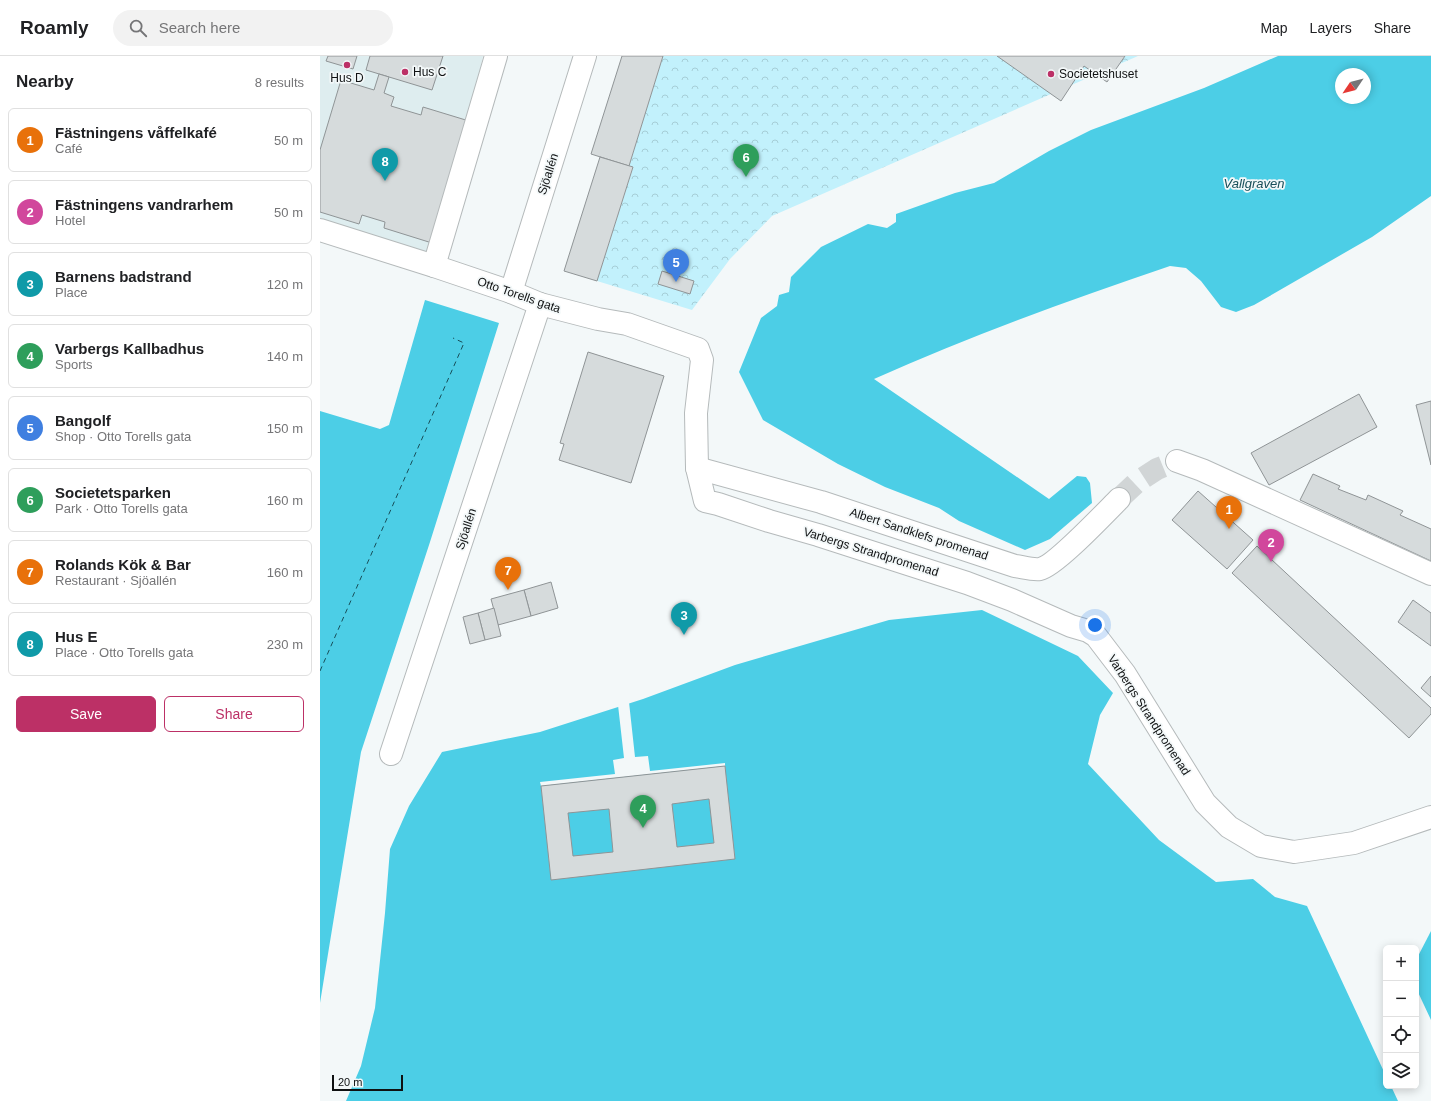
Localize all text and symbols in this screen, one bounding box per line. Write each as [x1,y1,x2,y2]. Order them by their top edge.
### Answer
search box [113,10,393,46]
text: Roamly [20,17,89,38]
icon: search [127,17,149,39]
text: Search here [159,19,240,36]
text: Map [1260,20,1288,36]
text: Layers [1310,20,1352,36]
text: Share [1374,20,1411,36]
marker: Hus D [342,60,352,70]
place label: Hus C [413,65,447,79]
marker: Hus C [400,67,410,77]
place label: Societetshuset [1059,67,1138,81]
north arrow [1335,68,1371,104]
marker: Societetshuset [1046,69,1056,79]
place label: Hus D [330,71,364,85]
text: Nearby [16,72,74,91]
text: 8 results [255,75,304,90]
text: Fästningens våffelkafé [55,124,217,141]
text: 1 [26,133,34,148]
text: 50 m [274,133,303,148]
text: Café [55,141,82,156]
pin: 6 [733,144,759,177]
pin: 8 [372,148,398,181]
street label: Sjöallén [535,152,561,196]
water label: Vallgraven [1224,176,1284,191]
text: Fästningens vandrarhem [55,196,233,213]
text: 2 [26,205,34,220]
text: 50 m [274,205,303,220]
text: Hotel [55,213,85,228]
pin: 5 [663,249,689,282]
text: Barnens badstrand [55,268,192,285]
street label: Otto Torells gata [476,274,563,316]
text: 3 [26,277,34,292]
text: 120 m [267,277,303,292]
text: Place [55,285,88,300]
text: Varbergs Kallbadhus [55,340,204,357]
text: 4 [26,349,34,364]
text: 140 m [267,349,303,364]
text: Sports [55,357,93,372]
text: Bangolf [55,412,111,429]
text: 5 [26,421,34,436]
text: 150 m [267,421,303,436]
text: Shop · Otto Torells gata [55,429,191,444]
text: Societetsparken [55,484,171,501]
text: 6 [26,493,34,508]
text: 160 m [267,493,303,508]
pin: 1 [1216,496,1242,529]
text: Park · Otto Torells gata [55,501,188,516]
street label: Albert Sandklefs promenad [848,505,990,563]
street label: Sjöallén [453,507,479,551]
street label: Varbergs Strandpromenad [802,525,940,579]
pin: 2 [1258,529,1284,562]
text: Rolands Kök & Bar [55,556,191,573]
pin: 7 [495,557,521,590]
text: 7 [26,565,34,580]
text: 160 m [267,565,303,580]
text: Restaurant · Sjöallén [55,573,176,588]
pin: 3 [671,602,697,635]
your location [1085,615,1105,635]
text: Hus E [55,628,98,645]
text: 8 [26,637,34,652]
text: 230 m [267,637,303,652]
text: Place · Otto Torells gata [55,645,194,660]
street label: Varbergs Strandpromenad [1105,652,1193,778]
button: Save [16,696,156,732]
button: Share [164,696,304,732]
pin: 4 [630,795,656,828]
map controls [1383,945,1419,1089]
button: + [1383,945,1419,981]
button: − [1383,981,1419,1017]
button: locate [1383,1017,1419,1053]
button: layers [1383,1053,1419,1089]
scale bar [332,1073,403,1092]
text: 20 m [338,1076,362,1088]

